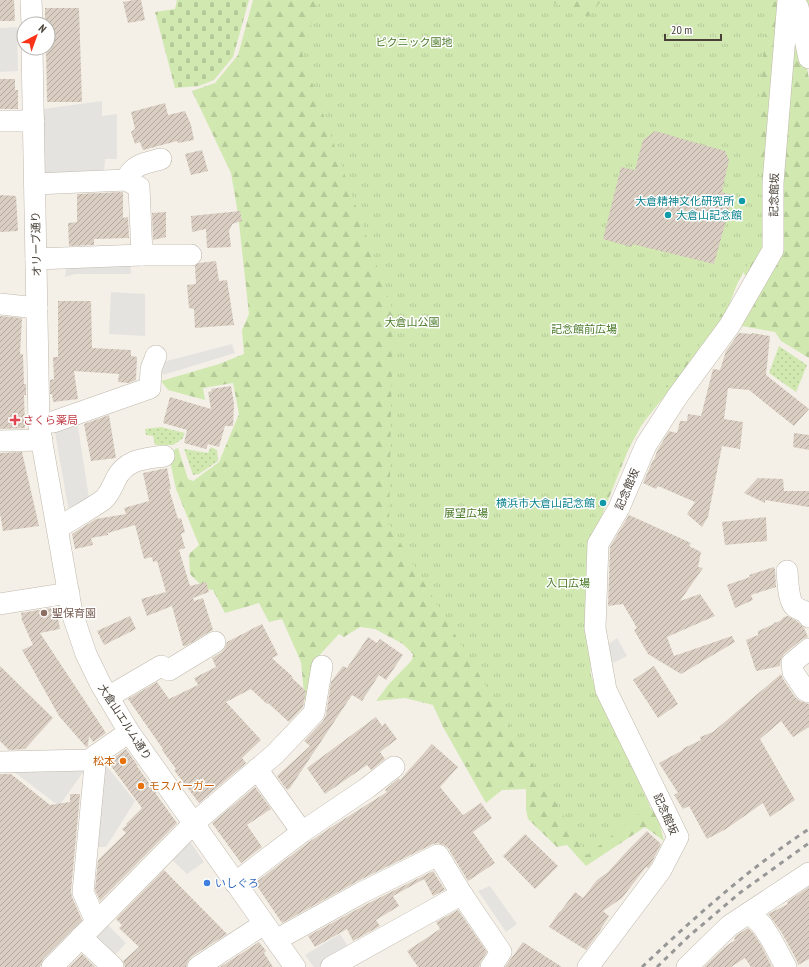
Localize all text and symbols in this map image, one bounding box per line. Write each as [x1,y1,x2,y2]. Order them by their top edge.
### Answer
north arrow [16,16,56,56]
scale bar [665,16,721,42]
text: N [36,21,49,36]
text: 20 m [671,22,692,37]
park label: ピクニック園地 [376,35,453,49]
street label: 記念館坂 [767,173,781,217]
place label: 大倉精神文化研究所 [635,194,735,208]
marker: 大倉精神文化研究所 [737,196,747,206]
place label: 大倉山記念館 [676,208,742,222]
marker: 大倉山記念館 [663,210,673,220]
street label: オリーブ通り [28,211,44,277]
park label: 大倉山公園 [385,315,440,329]
park label: 記念館前広場 [551,322,617,336]
place label: さくら薬局 [23,413,78,427]
marker: さくら薬局 [10,415,20,425]
street label: 記念館坂 [612,466,642,512]
place label: 横浜市大倉山記念館 [496,496,595,510]
marker: 横浜市大倉山記念館 [598,498,608,508]
park label: 展望広場 [444,506,488,520]
park label: 入口広場 [546,576,590,590]
place label: 聖保育園 [52,606,96,620]
marker: 聖保育園 [39,608,49,618]
street label: 大倉山エルム通り [95,681,155,763]
place label: 松本 [93,754,115,768]
marker: 松本 [118,756,128,766]
place label: モスバーガー [149,779,215,793]
marker: モスバーガー [136,781,146,791]
street label: 記念館坂 [651,791,681,837]
place label: いしぐろ [215,876,259,890]
marker: いしぐろ [202,878,212,888]

